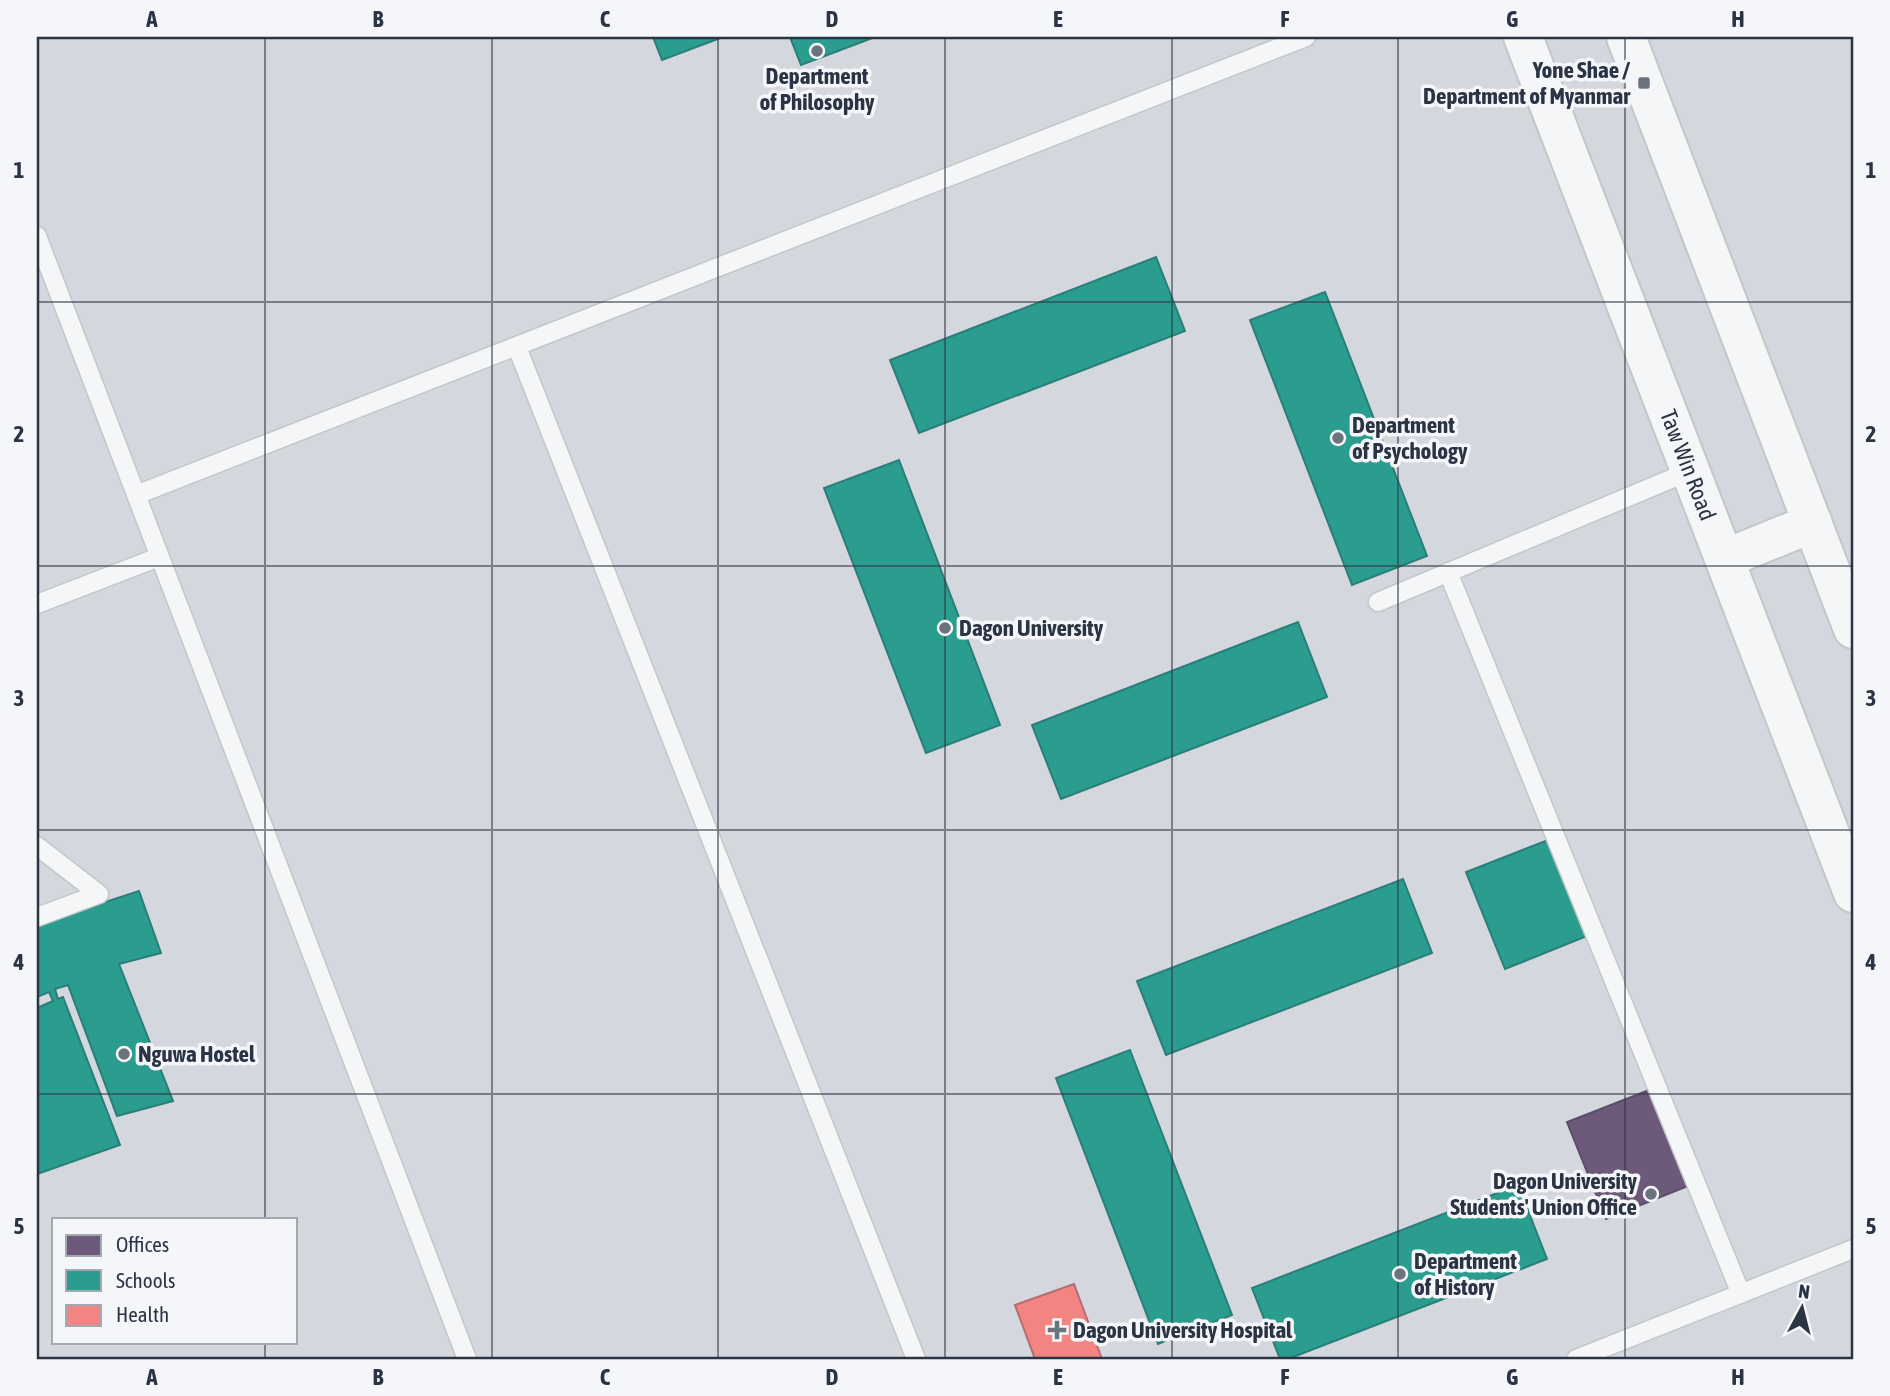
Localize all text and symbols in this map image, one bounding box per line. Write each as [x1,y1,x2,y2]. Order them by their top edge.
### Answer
text: A [145,6,158,32]
text: B [373,6,384,32]
text: C [600,6,611,32]
text: D [826,6,839,32]
text: E [1053,6,1063,32]
text: F [1280,6,1290,32]
text: G [1506,6,1518,32]
text: H [1731,6,1745,32]
marker: Department of Philosophy [809,43,825,59]
place label: Yone Shae / Department of Myanmar [1423,57,1631,109]
place label: Department of Philosophy [759,63,875,115]
marker: Yone Shae / Department of Myanmar [1636,75,1652,91]
text: 1 [14,157,25,183]
text: 1 [1866,157,1877,183]
street label: Taw Win Road [1655,406,1721,524]
place label: Department of Psychology [1352,412,1468,464]
text: 2 [14,421,24,447]
text: 2 [1866,421,1876,447]
marker: Department of Psychology [1330,430,1346,446]
place label: Dagon University [959,615,1104,641]
marker: Dagon University [937,620,953,636]
text: 3 [14,685,24,711]
text: 3 [1866,685,1876,711]
text: 4 [13,949,25,975]
text: 4 [1865,949,1877,975]
place label: Nguwa Hostel [138,1041,256,1067]
marker: Nguwa Hostel [116,1046,132,1062]
place label: Dagon University Students' Union Office [1450,1168,1638,1220]
marker: Dagon University Students' Union Office [1643,1186,1659,1202]
text: 5 [14,1213,25,1239]
text: 5 [1866,1213,1877,1239]
legend [52,1218,298,1344]
text: Offices [116,1232,169,1256]
place label: Department of History [1414,1248,1517,1300]
marker: Department of History [1392,1266,1408,1282]
text: Schools [116,1268,176,1292]
north arrow [1768,1274,1838,1344]
text: N [1797,1280,1811,1303]
text: Health [116,1302,169,1326]
place label: Dagon University Hospital [1073,1317,1293,1343]
marker: Dagon University Hospital [1047,1320,1067,1340]
text: A [145,1364,158,1390]
text: B [373,1364,384,1390]
text: C [600,1364,611,1390]
text: D [826,1364,839,1390]
text: E [1053,1364,1063,1390]
text: F [1280,1364,1290,1390]
text: G [1506,1364,1518,1390]
text: H [1731,1364,1745,1390]

